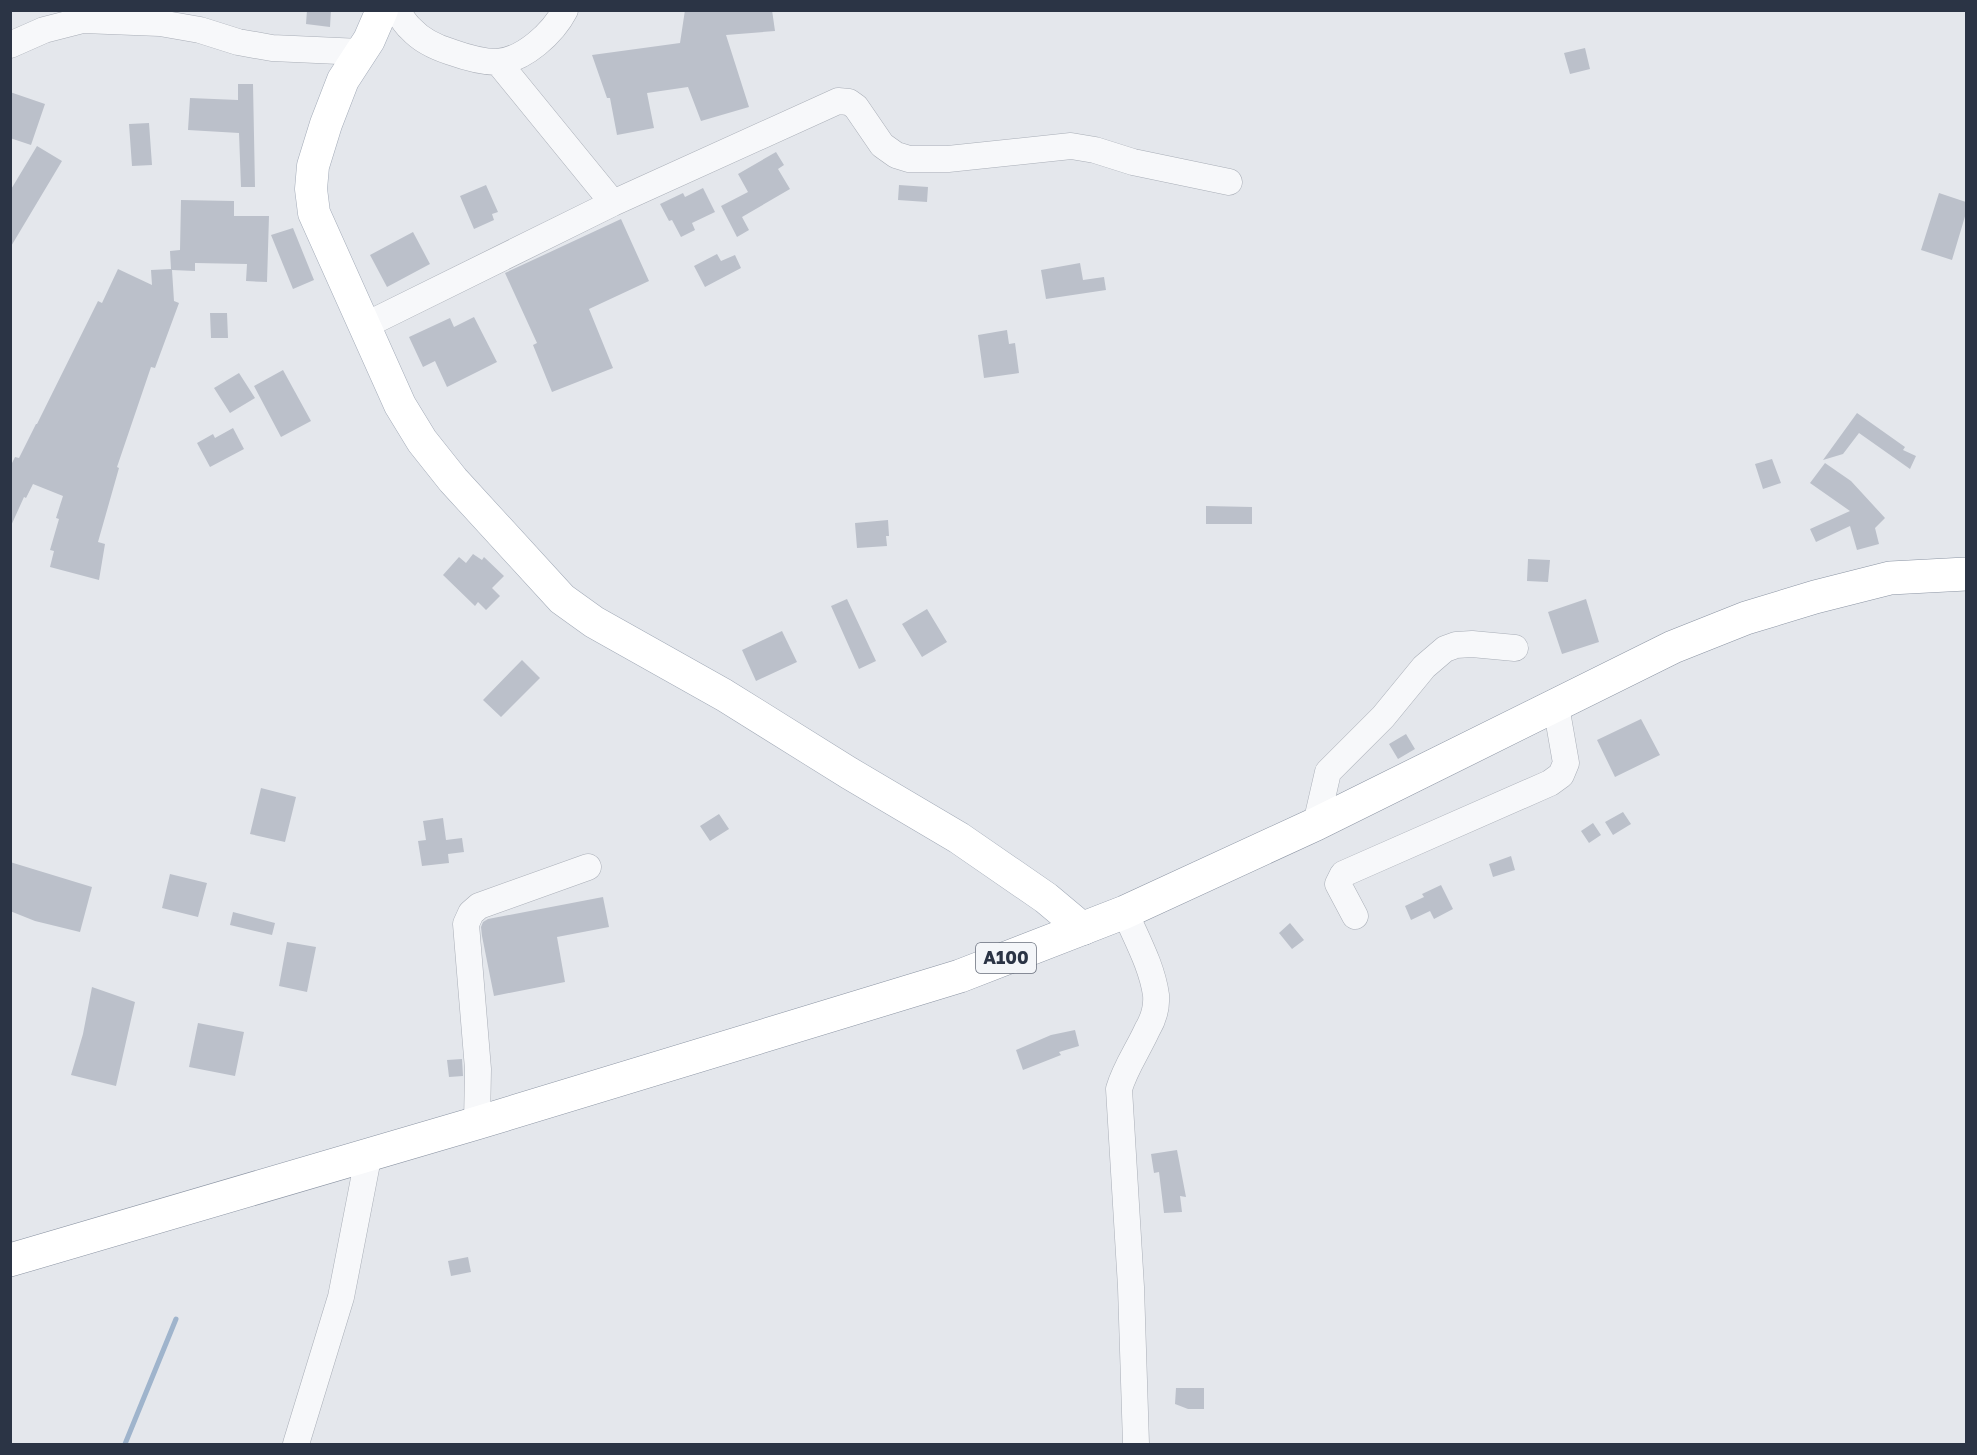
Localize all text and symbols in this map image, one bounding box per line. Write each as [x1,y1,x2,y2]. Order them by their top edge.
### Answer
road number: A100 [976,943,1036,973]

